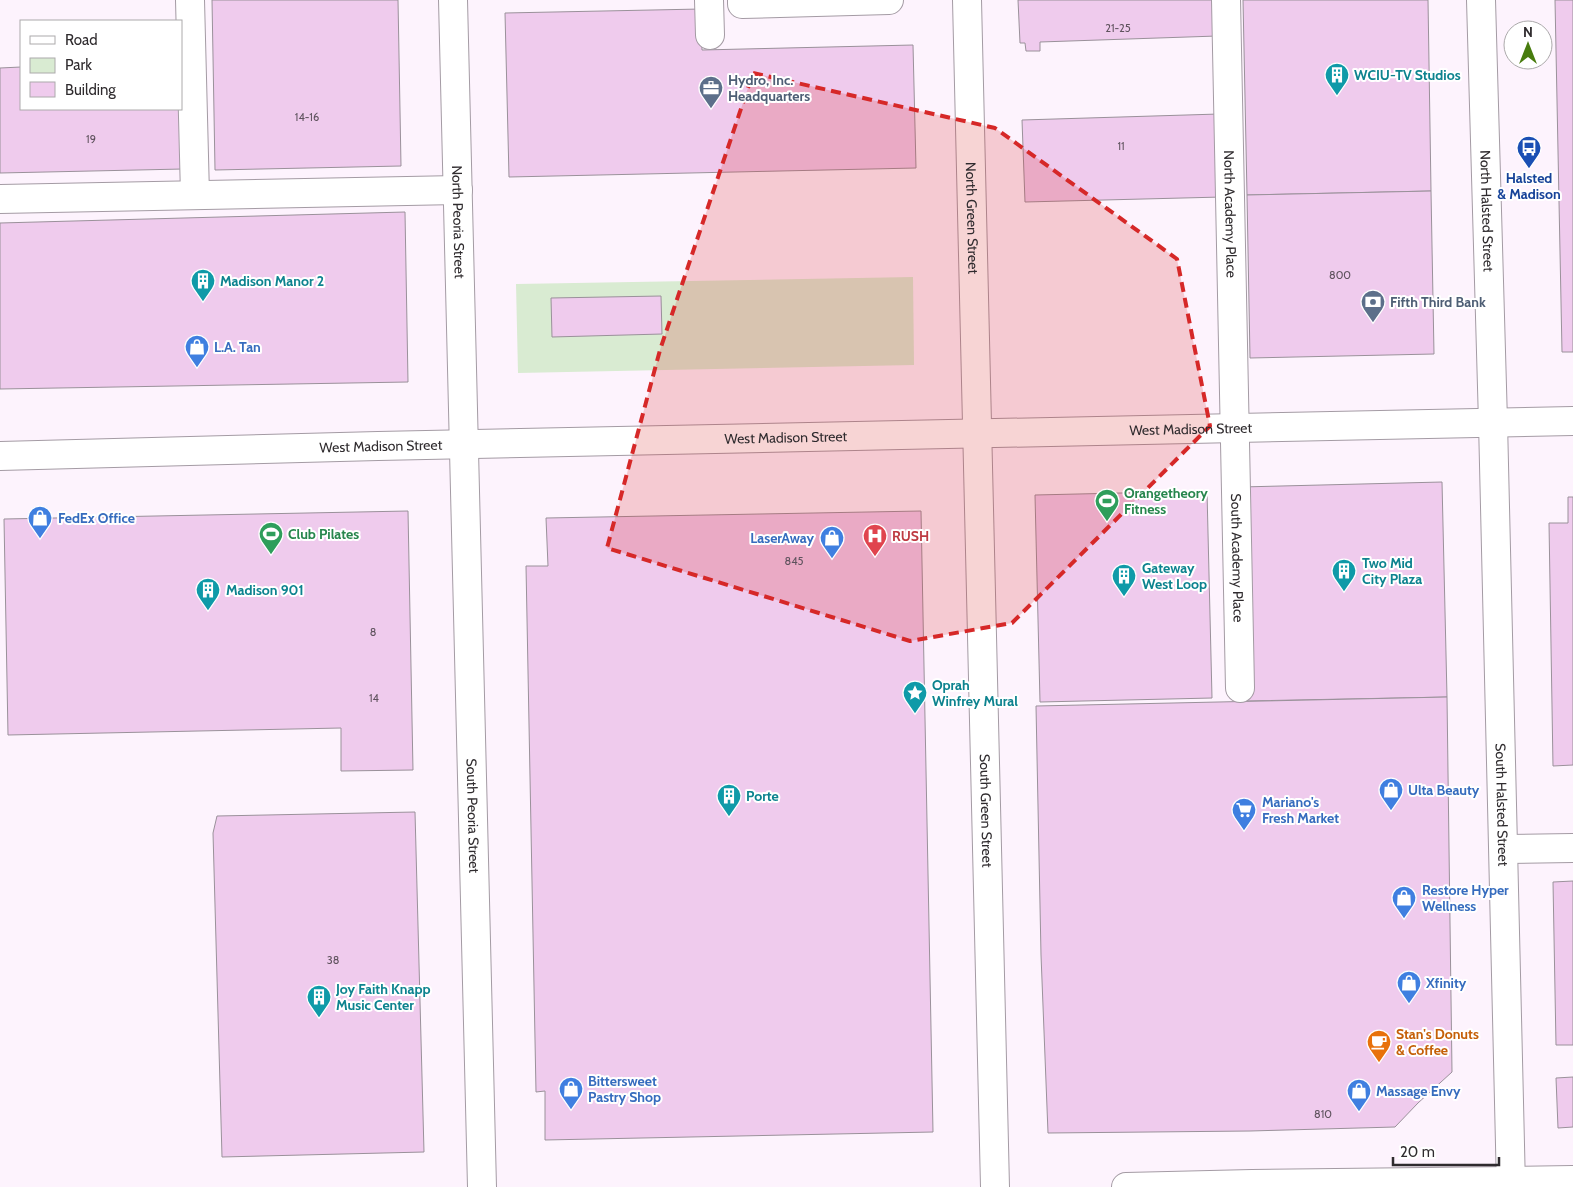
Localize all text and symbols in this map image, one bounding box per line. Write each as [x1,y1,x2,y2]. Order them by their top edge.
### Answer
legend [20,20,182,110]
north arrow [1503,20,1553,70]
house number: 21-25 [1105,21,1131,35]
text: N [1523,23,1533,41]
text: Road [65,31,98,49]
text: Park [65,56,92,74]
building icon: WCIU-TV Studios [1324,62,1350,96]
place label: WCIU-TV Studios [1354,66,1461,84]
place label: Hydro, Inc. Headquarters [728,71,810,105]
office icon: Hydro, Inc. Headquarters [698,75,724,109]
text: Building [65,81,116,99]
house number: 14-16 [295,110,319,124]
house number: 19 [86,132,96,146]
bus stop icon: Halsted & Madison [1516,135,1542,169]
house number: 11 [1117,139,1125,153]
street label: North Academy Place [1220,150,1241,278]
street label: North Halsted Street [1476,150,1498,272]
street label: North Green Street [962,162,982,275]
street label: North Peoria Street [448,165,469,279]
place label: Halsted & Madison [1497,169,1561,203]
building icon: Madison Manor 2 [190,268,216,302]
house number: 800 [1329,268,1351,282]
place label: Madison Manor 2 [220,272,324,290]
bank icon: Fifth Third Bank [1360,289,1386,323]
place label: Fifth Third Bank [1390,293,1486,311]
shop icon: L.A. Tan [184,334,210,368]
place label: L.A. Tan [214,338,261,356]
street label: West Madison Street [1129,419,1253,439]
street label: West Madison Street [724,427,848,448]
street label: West Madison Street [319,436,443,457]
place label: Orangetheory Fitness [1124,484,1208,518]
sports icon: Orangetheory Fitness [1094,488,1120,522]
street label: South Academy Place [1227,493,1248,623]
shop icon: FedEx Office [27,505,53,539]
place label: FedEx Office [58,509,135,527]
sports icon: Club Pilates [258,521,284,555]
hospital icon: RUSH [862,523,888,557]
place label: Club Pilates [288,525,359,543]
shop icon: LaserAway [819,525,845,559]
place label: RUSH [892,527,929,545]
place label: LaserAway [750,529,814,547]
house number: 845 [785,554,804,568]
place label: Two Mid City Plaza [1362,554,1422,588]
building icon: Two Mid City Plaza [1331,558,1357,592]
place label: Gateway West Loop [1142,559,1207,593]
building icon: Gateway West Loop [1111,563,1137,597]
building icon: Madison 901 [195,577,221,611]
place label: Madison 901 [226,581,304,599]
house number: 8 [370,625,376,639]
place label: Oprah Winfrey Mural [932,676,1018,710]
place icon: Oprah Winfrey Mural [902,680,928,714]
house number: 14 [369,691,380,705]
street label: South Halsted Street [1492,743,1512,867]
street label: South Green Street [976,754,996,868]
street label: South Peoria Street [463,758,483,874]
shop icon: Ulta Beauty [1378,777,1404,811]
place label: Ulta Beauty [1408,781,1480,799]
building icon: Porte [716,783,742,817]
place label: Porte [746,787,779,805]
place label: Mariano's Fresh Market [1262,793,1339,827]
supermarket icon: Mariano's Fresh Market [1231,797,1257,831]
place label: Restore Hyper Wellness [1422,881,1509,915]
shop icon: Restore Hyper Wellness [1391,885,1417,919]
house number: 38 [327,953,339,967]
shop icon: Xfinity [1396,970,1422,1004]
place label: Xfinity [1425,974,1467,992]
place label: Joy Faith Knapp Music Center [335,980,431,1014]
building icon: Joy Faith Knapp Music Center [306,984,332,1018]
place label: Stan's Donuts & Coffee [1396,1025,1479,1059]
cafe icon: Stan's Donuts & Coffee [1366,1029,1392,1063]
place label: Bittersweet Pastry Shop [588,1072,661,1106]
shop icon: Bittersweet Pastry Shop [558,1076,584,1110]
shop icon: Massage Envy [1346,1078,1372,1112]
place label: Massage Envy [1376,1082,1461,1100]
house number: 810 [1314,1107,1332,1121]
scale bar [1393,1134,1499,1166]
text: 20 m [1400,1143,1435,1161]

